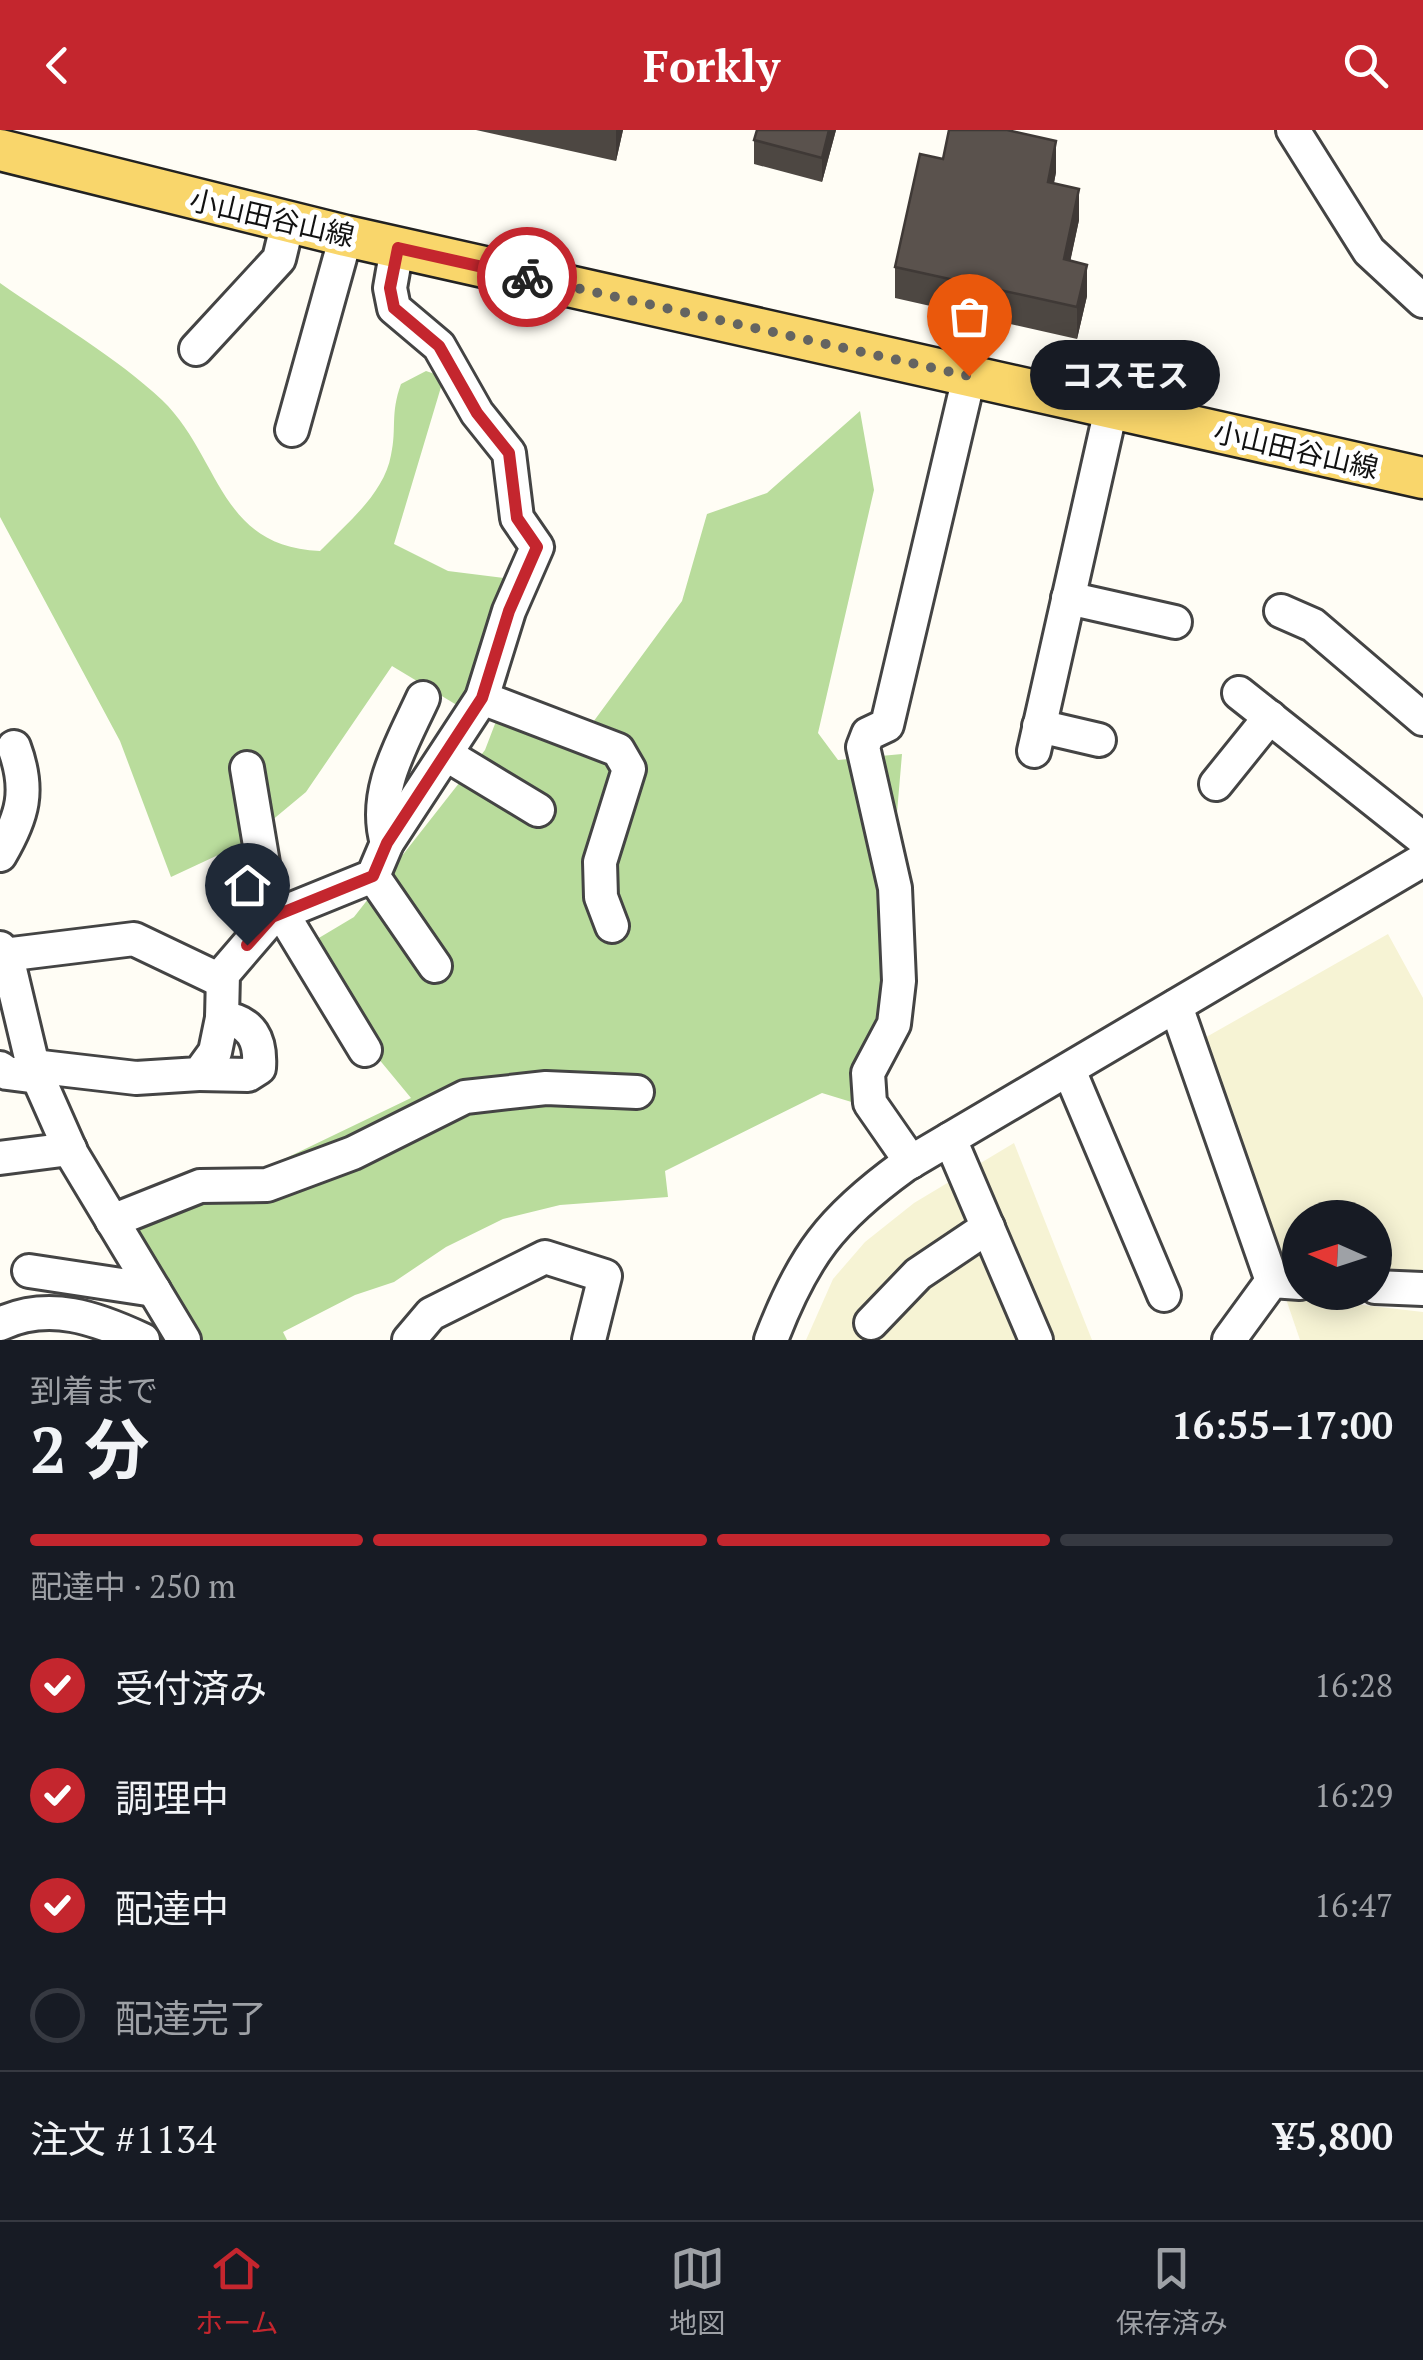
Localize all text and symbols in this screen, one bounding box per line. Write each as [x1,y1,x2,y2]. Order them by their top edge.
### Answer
text: Forkly [643,35,780,95]
icon: back [30,38,85,93]
icon: search [1338,38,1393,93]
street label: 小山田谷山線 [186,181,358,254]
courier [477,227,577,327]
icon: bike [500,250,555,305]
pin [927,274,1012,377]
icon: bag [942,289,997,344]
callout: コスモス [1029,341,1219,411]
text: コスモス [1061,354,1189,396]
street label: 小山田谷山線 [1210,413,1382,486]
pin [205,843,290,946]
icon: home [220,858,275,913]
north arrow [1282,1200,1392,1310]
map controls [1282,1200,1392,1310]
text: 到着まで [30,1369,158,1411]
text: 16:55–17:00 [1171,1400,1393,1450]
text: 2 分 [30,1405,149,1492]
text: 配達中 · 250 m [30,1565,236,1607]
icon: check [30,1658,85,1713]
text: 受付済み [115,1663,267,1713]
text: 16:28 [1314,1664,1393,1706]
icon: check [30,1768,85,1823]
text: 調理中 [115,1773,229,1823]
text: 16:29 [1314,1774,1393,1816]
icon: check [30,1878,85,1933]
text: 配達中 [115,1883,229,1933]
text: 16:47 [1314,1884,1393,1926]
text: 配達完了 [115,1993,267,2043]
text: ¥5,800 [1274,2111,1393,2161]
text: 注文 #1134 [30,2114,217,2164]
tab: ホーム [195,2241,278,2341]
tab: 地図 [669,2241,725,2341]
tab: 保存済み [1116,2241,1228,2341]

